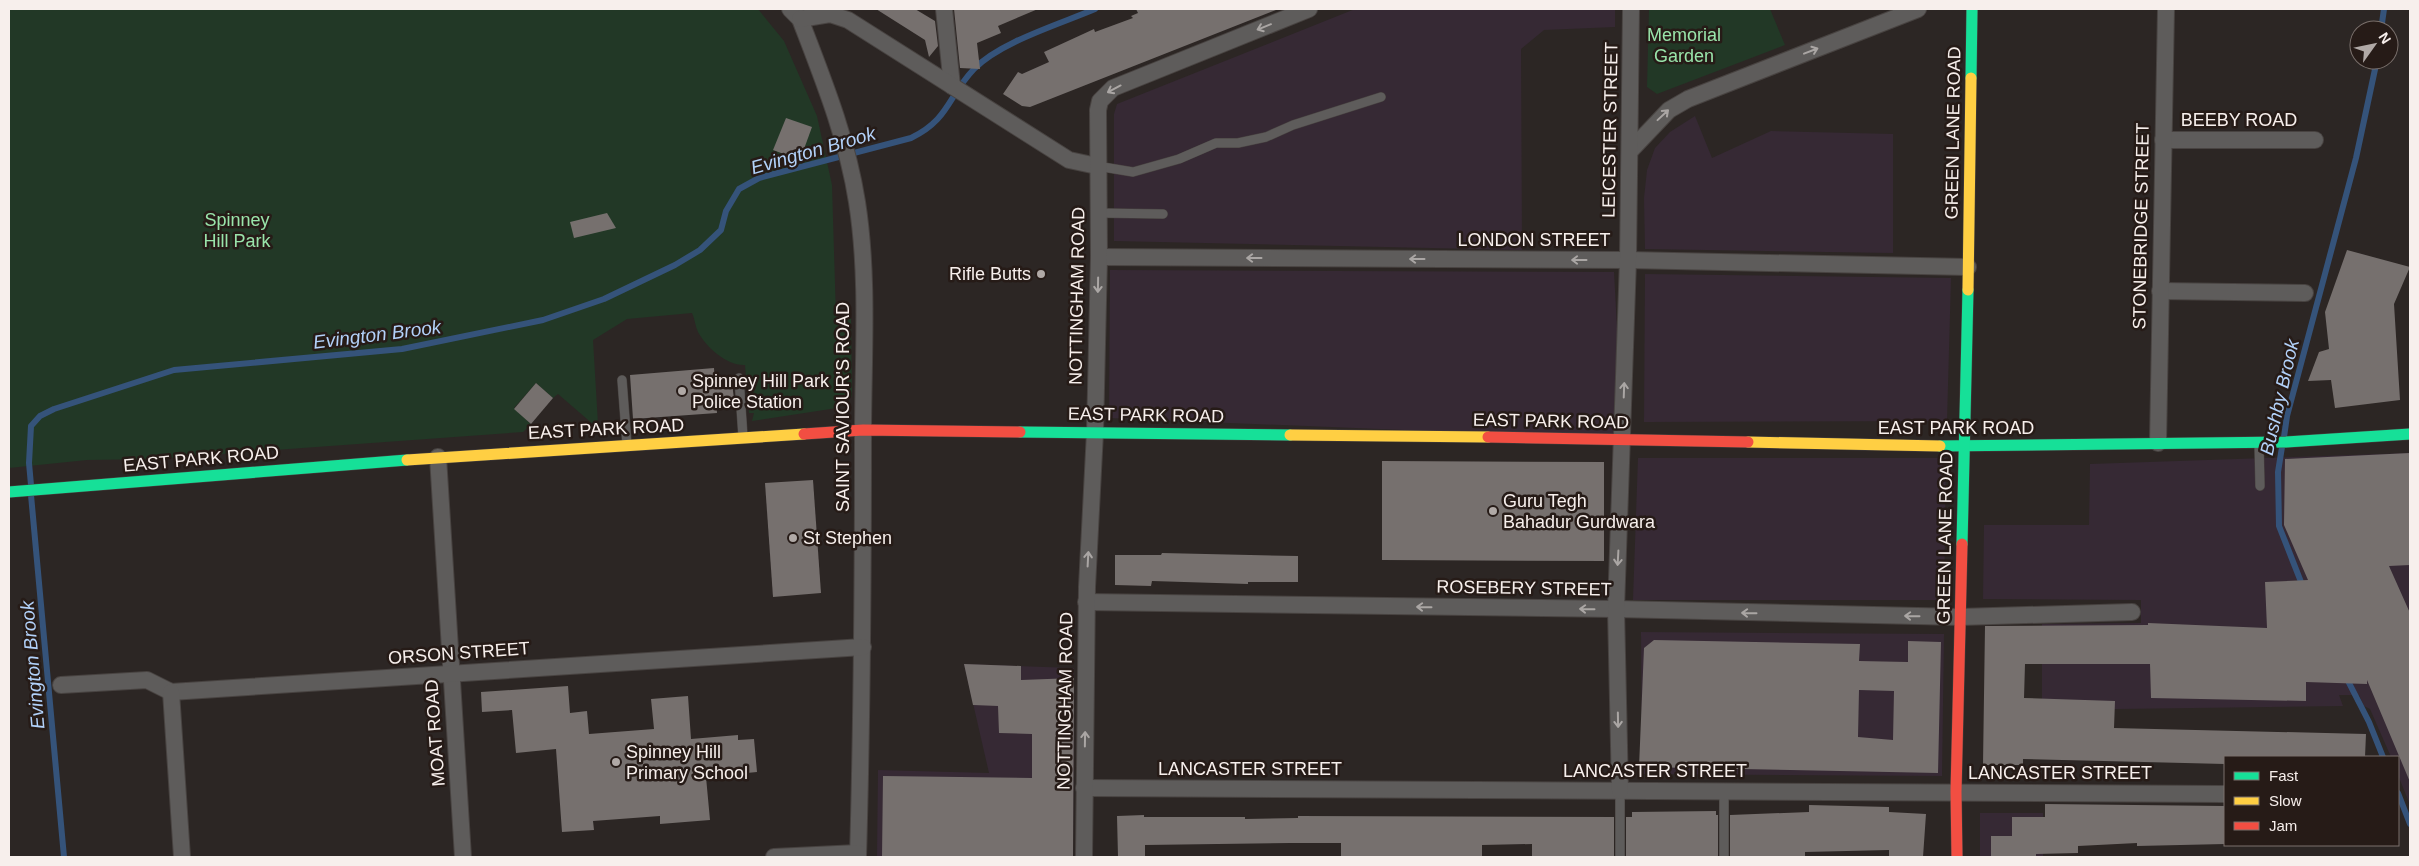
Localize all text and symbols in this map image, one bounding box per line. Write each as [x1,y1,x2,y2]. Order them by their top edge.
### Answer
north arrow [2349,20,2399,70]
one-way arrow [1257,23,1272,32]
park label: Memorial Garden [1647,25,1721,66]
text: N [2375,29,2394,47]
street label: LEICESTER STREET [1598,42,1622,218]
one-way arrow [1804,45,1819,54]
street label: GREEN LANE ROAD [1941,46,1965,220]
one-way arrow [1106,84,1121,94]
one-way arrow [1657,109,1670,121]
street label: BEEBY ROAD [2181,110,2297,130]
water label: Evington Brook [748,122,879,178]
street label: STONEBRIDGE STREET [2129,122,2153,330]
street label: NOTTINGHAM ROAD [1065,207,1089,385]
park label: Spinney Hill Park [203,210,272,251]
street label: LONDON STREET [1457,230,1611,250]
one-way arrow [1247,253,1263,263]
one-way arrow [1409,254,1426,264]
one-way arrow [1572,255,1588,265]
place label: Rifle Butts [949,264,1031,284]
marker: Rifle Butts [1035,268,1047,280]
one-way arrow [1093,276,1103,292]
street label: SAINT SAVIOUR'S ROAD [833,302,853,512]
water label: Evington Brook [312,316,444,353]
water label: Bushby Brook [2256,336,2303,457]
place label: Spinney Hill Park Police Station [692,371,830,412]
one-way arrow [1620,383,1629,399]
marker: Spinney Hill Park Police Station [676,385,688,397]
street label: EAST PARK ROAD [1068,404,1224,426]
street label: EAST PARK ROAD [1473,410,1629,432]
street label: EAST PARK ROAD [527,415,685,443]
street label: EAST PARK ROAD [1878,418,2034,438]
street label: EAST PARK ROAD [122,442,280,476]
street label: GREEN LANE ROAD [1933,451,1957,625]
place label: Guru Tegh Bahadur Gurdwara [1503,491,1656,532]
marker: Guru Tegh Bahadur Gurdwara [1487,505,1499,517]
place label: St Stephen [803,528,892,548]
marker: St Stephen [787,532,799,544]
one-way arrow [1613,549,1622,565]
one-way arrow [1084,552,1093,568]
street label: ROSEBERY STREET [1436,576,1612,600]
water label: Evington Brook [16,598,49,730]
one-way arrow [1417,602,1433,612]
one-way arrow [1579,604,1596,614]
one-way arrow [1741,608,1757,617]
street label: NOTTINGHAM ROAD [1053,612,1077,790]
one-way arrow [1904,612,1920,621]
street label: ORSON STREET [387,638,531,668]
street label: MOAT ROAD [421,679,449,787]
one-way arrow [1613,712,1623,728]
one-way arrow [1080,732,1089,748]
place label: Spinney Hill Primary School [626,742,748,783]
marker: Spinney Hill Primary School [610,756,622,768]
legend [2224,756,2399,846]
street label: LANCASTER STREET [1158,759,1342,779]
street label: LANCASTER STREET [1563,761,1747,781]
street label: LANCASTER STREET [1968,763,2152,783]
text: Fast [2269,767,2299,784]
text: Slow [2269,792,2302,809]
text: Jam [2269,817,2297,834]

